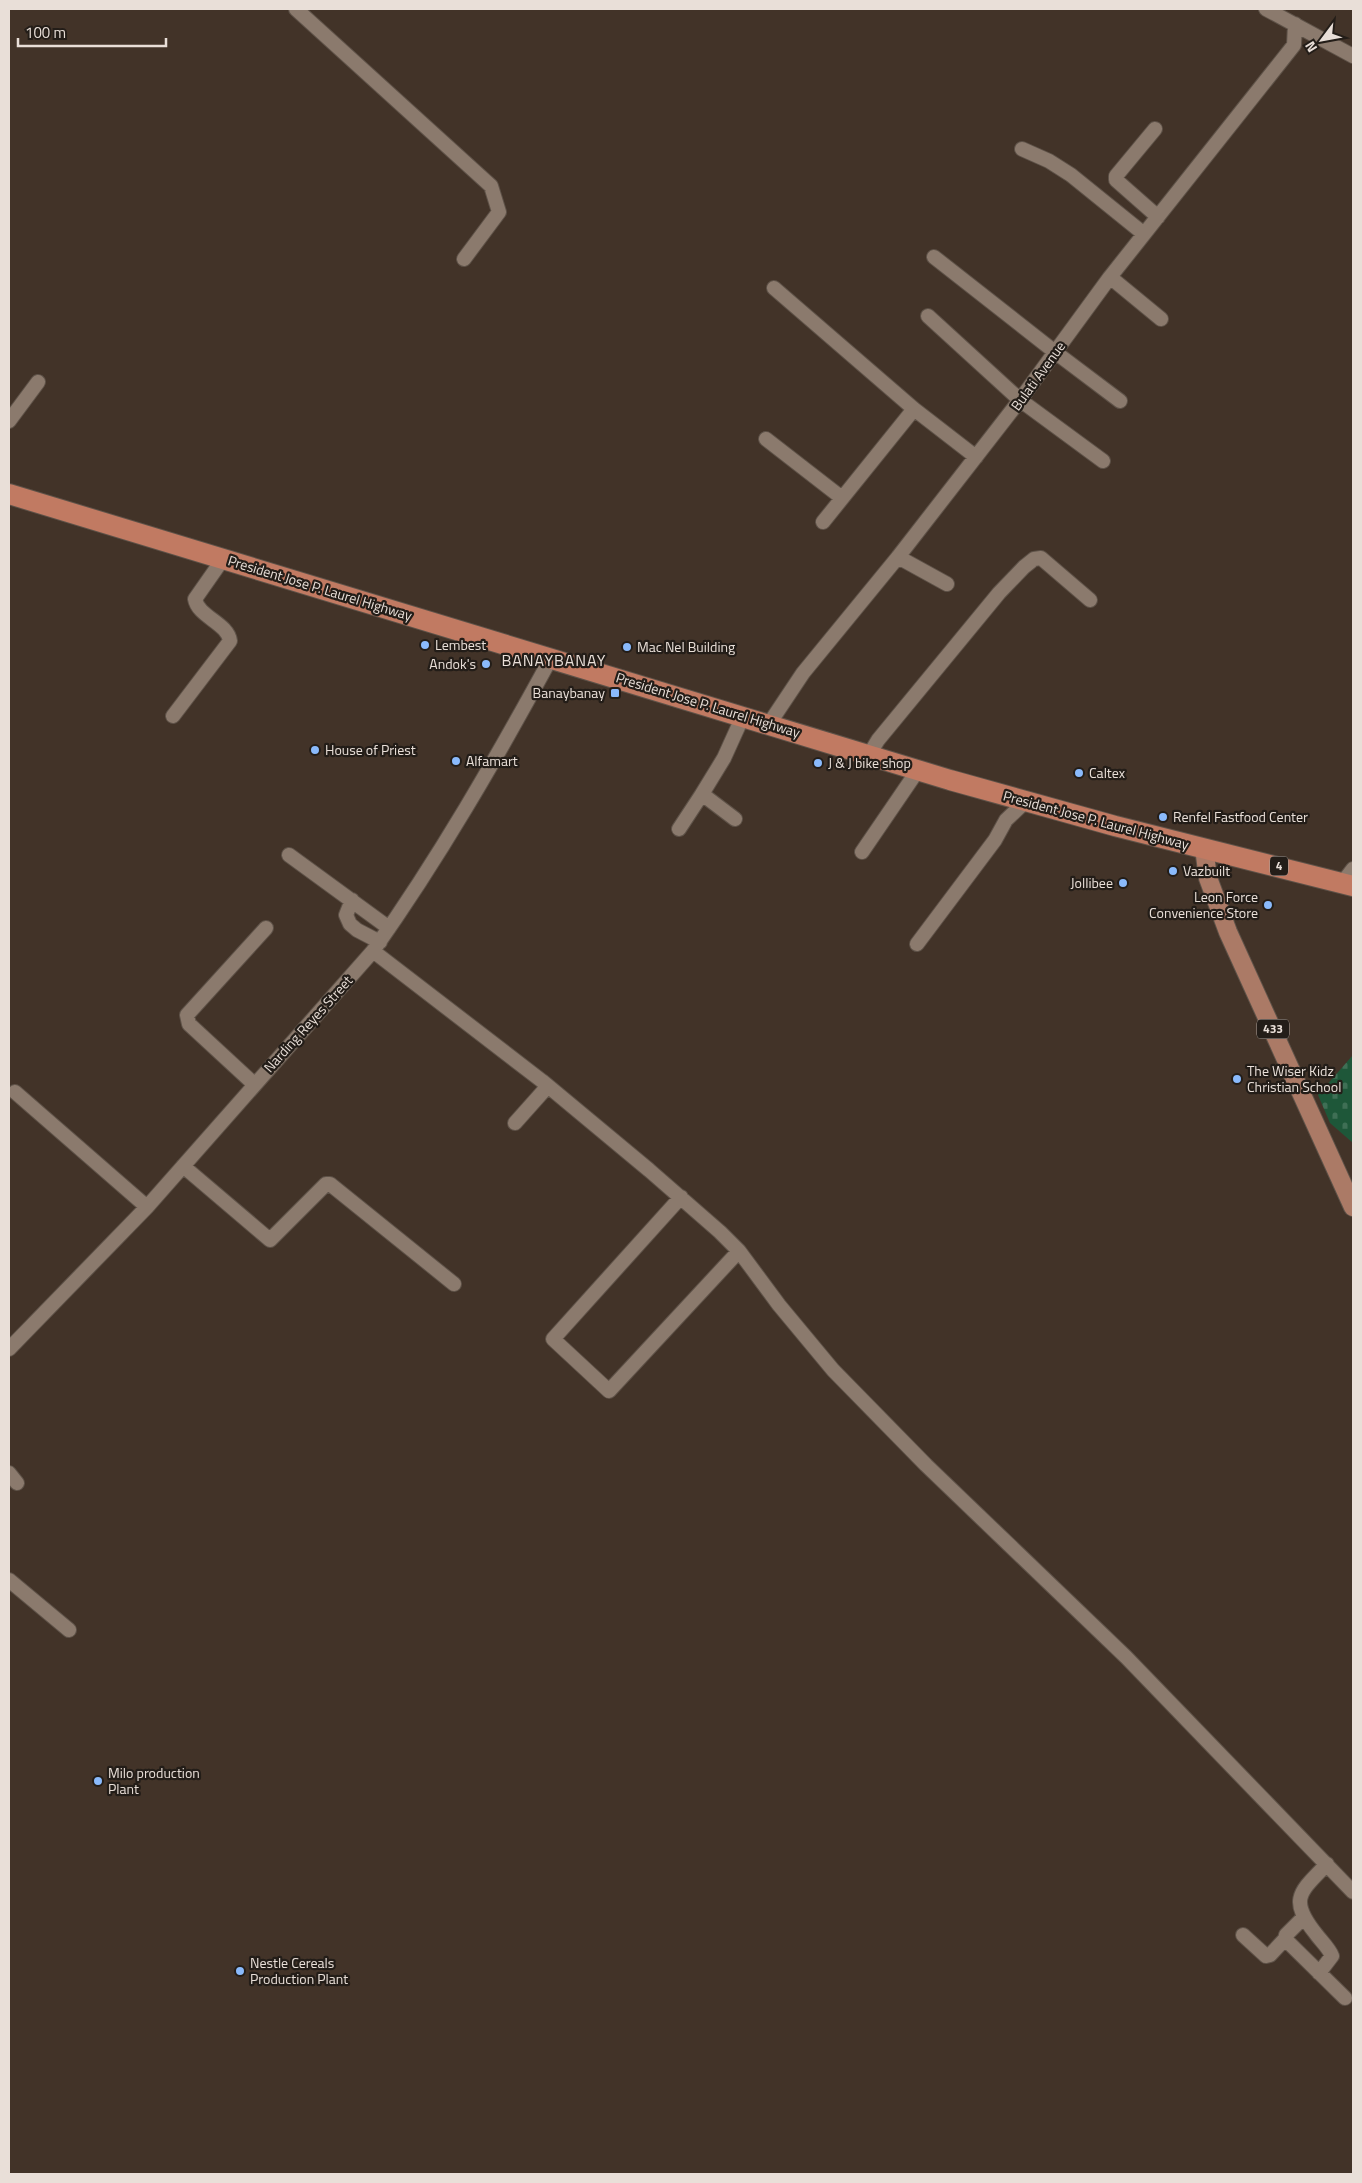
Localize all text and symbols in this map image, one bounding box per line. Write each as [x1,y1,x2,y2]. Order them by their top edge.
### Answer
scale bar [18,15,165,47]
north arrow [1297,15,1347,65]
text: 100 m [25,21,66,44]
text: N [1299,37,1322,57]
street label: Bulati Avenue [1005,337,1070,415]
street label: President Jose P. Laurel Highway [225,549,415,626]
place label: Lembest [435,634,486,655]
place label: Mac Nel Building [637,636,735,657]
marker: Lembest [419,639,431,651]
marker: Mac Nel Building [621,641,633,653]
district label: BANAYBANAY [502,648,606,672]
place label: Andok's [429,653,476,674]
marker: Andok's [480,658,492,670]
street label: President Jose P. Laurel Highway [613,666,803,743]
place label: Banaybanay [533,682,605,703]
marker: Banaybanay [609,687,621,699]
place label: House of Priest [325,739,416,760]
marker: House of Priest [309,744,321,756]
place label: Alfamart [466,750,518,771]
place label: J & J bike shop [828,752,911,773]
marker: Alfamart [450,755,462,767]
marker: J & J bike shop [812,757,824,769]
place label: Caltex [1089,762,1126,783]
marker: Caltex [1073,767,1085,779]
street label: President Jose P. Laurel Highway [1001,785,1192,855]
place label: Renfel Fastfood Center [1173,806,1308,827]
marker: Renfel Fastfood Center [1157,811,1169,823]
road number: 4 [1270,856,1288,876]
place label: Vazbuilt [1183,860,1230,881]
marker: Vazbuilt [1167,865,1179,877]
place label: Jollibee [1071,872,1113,893]
marker: Jollibee [1117,877,1129,889]
place label: Leon Force Convenience Store [1149,886,1258,923]
marker: Leon Force Convenience Store [1262,899,1274,911]
street label: Narding Reyes Street [258,970,357,1077]
road number: 433 [1257,1020,1289,1038]
place label: The Wiser Kidz Christian School [1247,1060,1341,1097]
marker: The Wiser Kidz Christian School [1231,1073,1243,1085]
place label: Milo production Plant [108,1762,200,1799]
marker: Milo production Plant [92,1775,104,1787]
place label: Nestle Cereals Production Plant [250,1952,348,1989]
marker: Nestle Cereals Production Plant [234,1965,246,1977]

